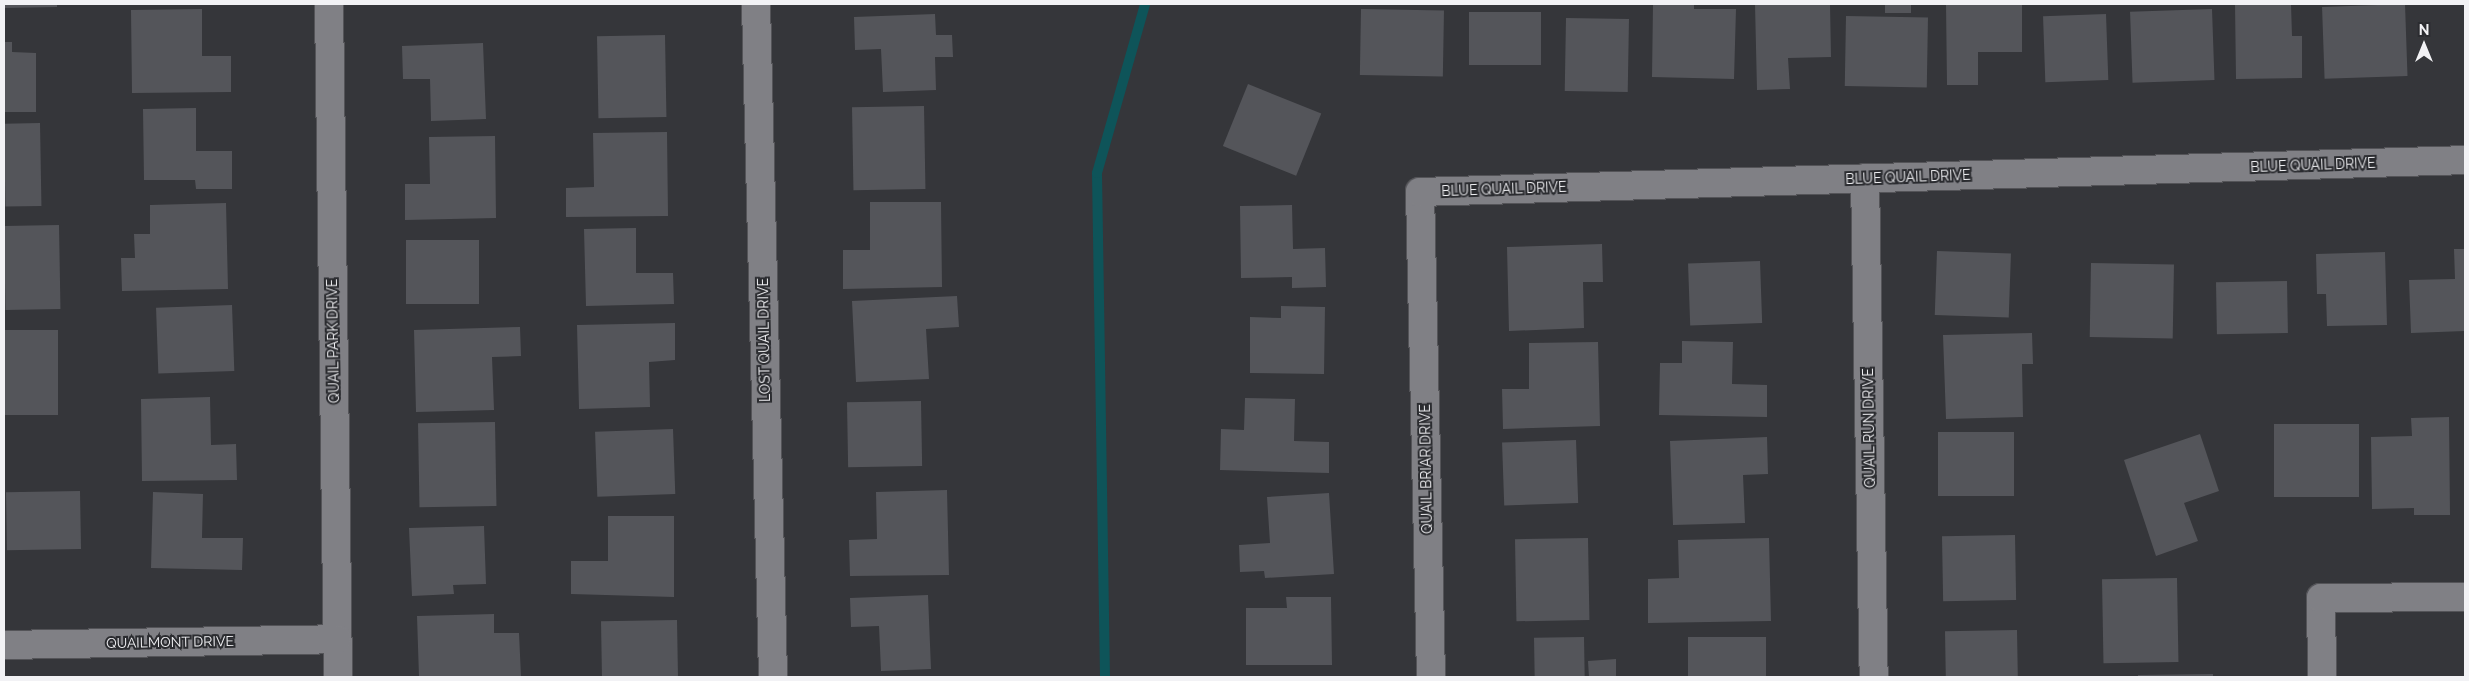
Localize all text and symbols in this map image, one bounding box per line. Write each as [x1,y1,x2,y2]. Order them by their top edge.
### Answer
north arrow [2399,20,2449,70]
text: N [2419,22,2429,38]
street label: BLUE QUAIL DRIVE [2250,154,2376,176]
street label: BLUE QUAIL DRIVE [1845,166,1971,188]
street label: BLUE QUAIL DRIVE [1441,178,1567,200]
street label: LOST QUAIL DRIVE [755,277,773,403]
street label: QUAIL PARK DRIVE [324,278,342,404]
street label: QUAIL RUN DRIVE [1860,368,1878,488]
street label: QUAIL BRIAR DRIVE [1416,404,1436,534]
street label: QUAILMONT DRIVE [106,632,234,652]

